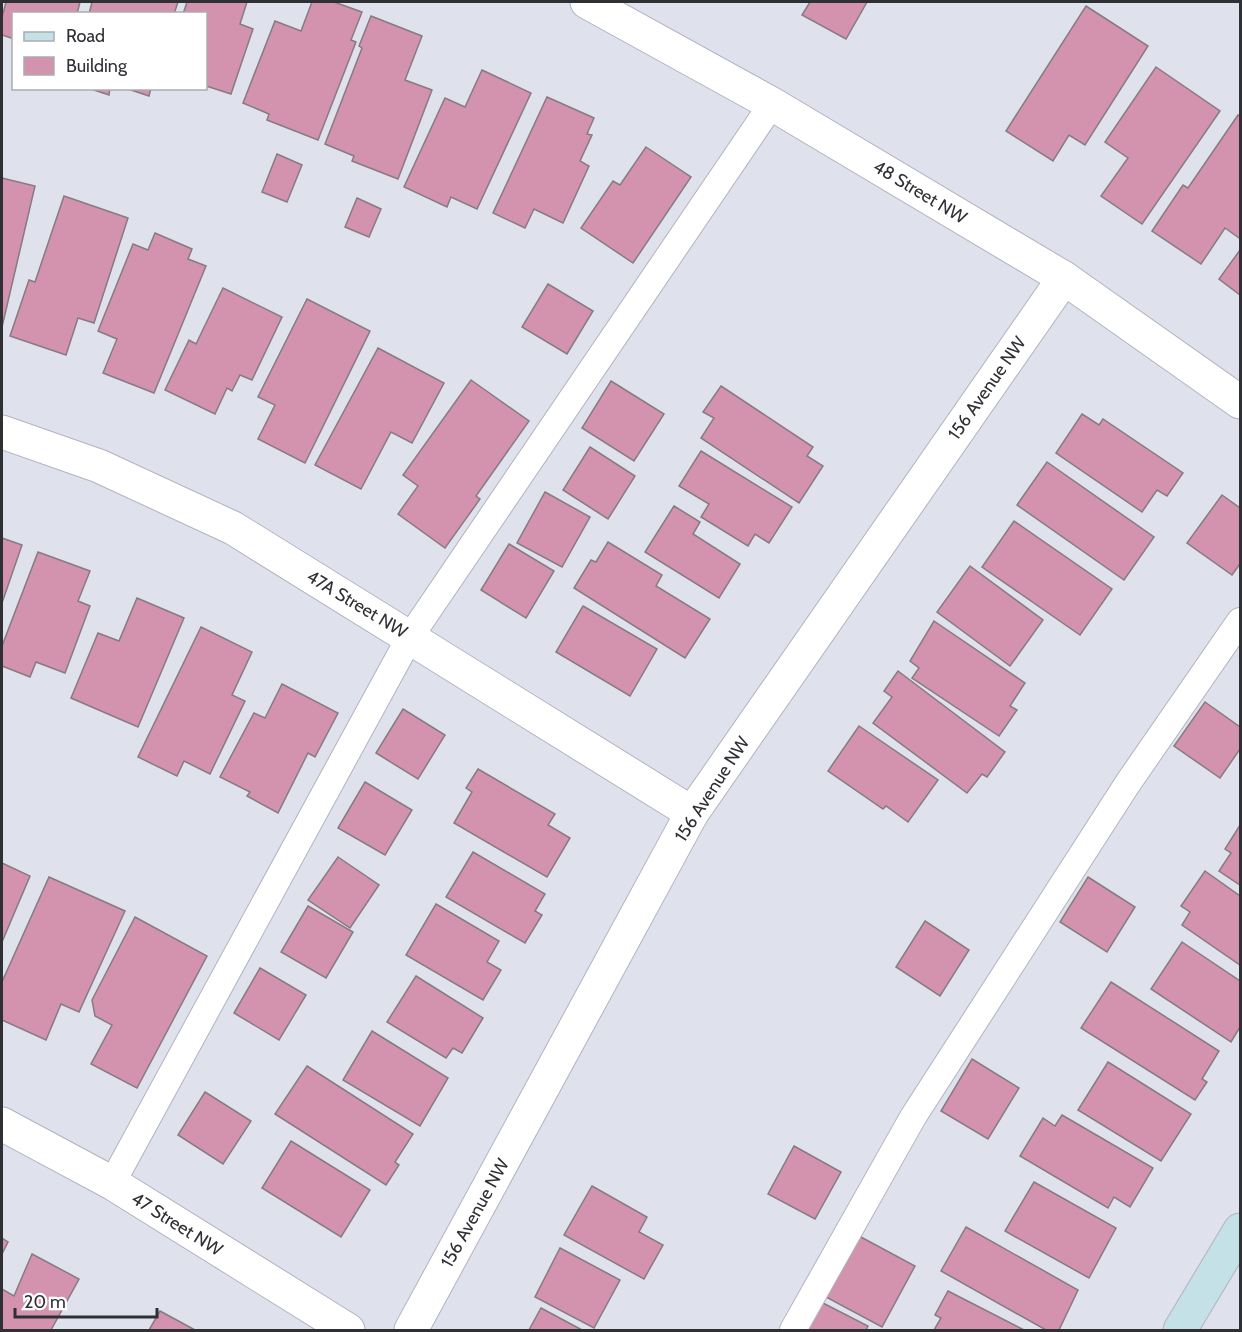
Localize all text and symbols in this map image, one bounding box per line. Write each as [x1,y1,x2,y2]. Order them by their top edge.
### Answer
legend [12,12,207,90]
text: Road [66,25,105,47]
text: Building [66,55,128,77]
street label: 48 Street NW [869,155,971,229]
street label: 156 Avenue NW [943,332,1031,444]
street label: 47A Street NW [303,565,411,643]
street label: 156 Avenue NW [670,732,754,846]
street label: 156 Avenue NW [436,1155,514,1271]
street label: 47 Street NW [127,1187,227,1261]
scale bar [15,1281,158,1319]
text: 20 m [24,1291,66,1313]

